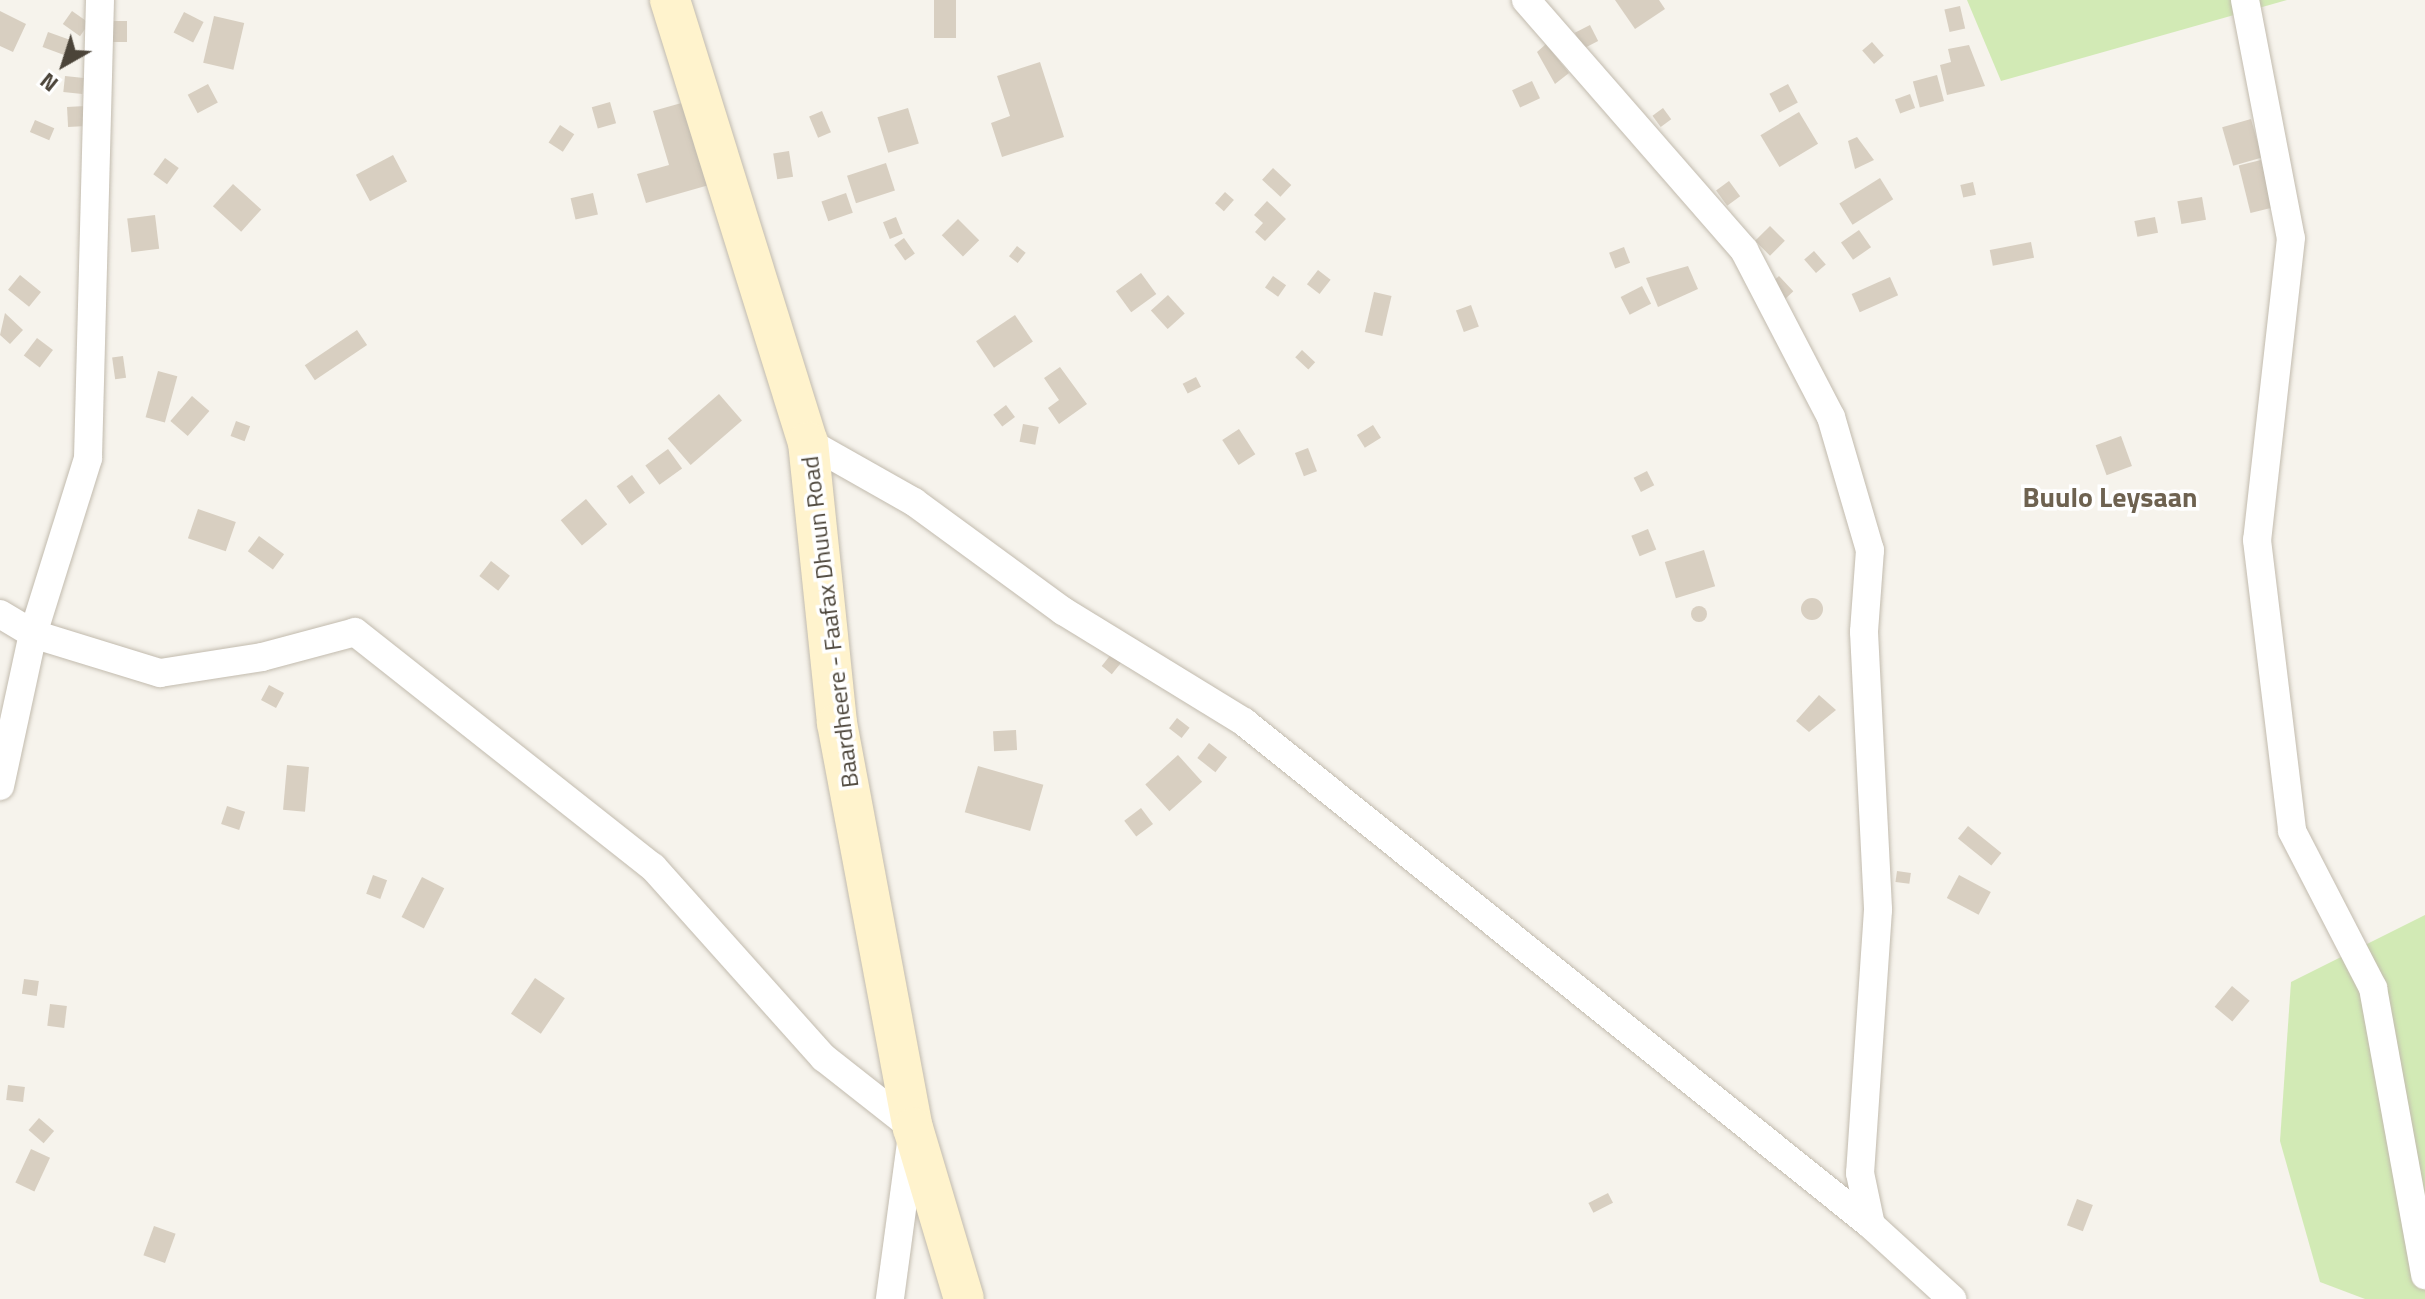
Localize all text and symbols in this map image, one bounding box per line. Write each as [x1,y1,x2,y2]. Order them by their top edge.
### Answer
north arrow [24,24,104,104]
text: N [32,65,66,101]
street label: Baardheere - Faafax Dhuun Road [795,455,865,789]
district label: Buulo Leysaan [2022,480,2198,514]

